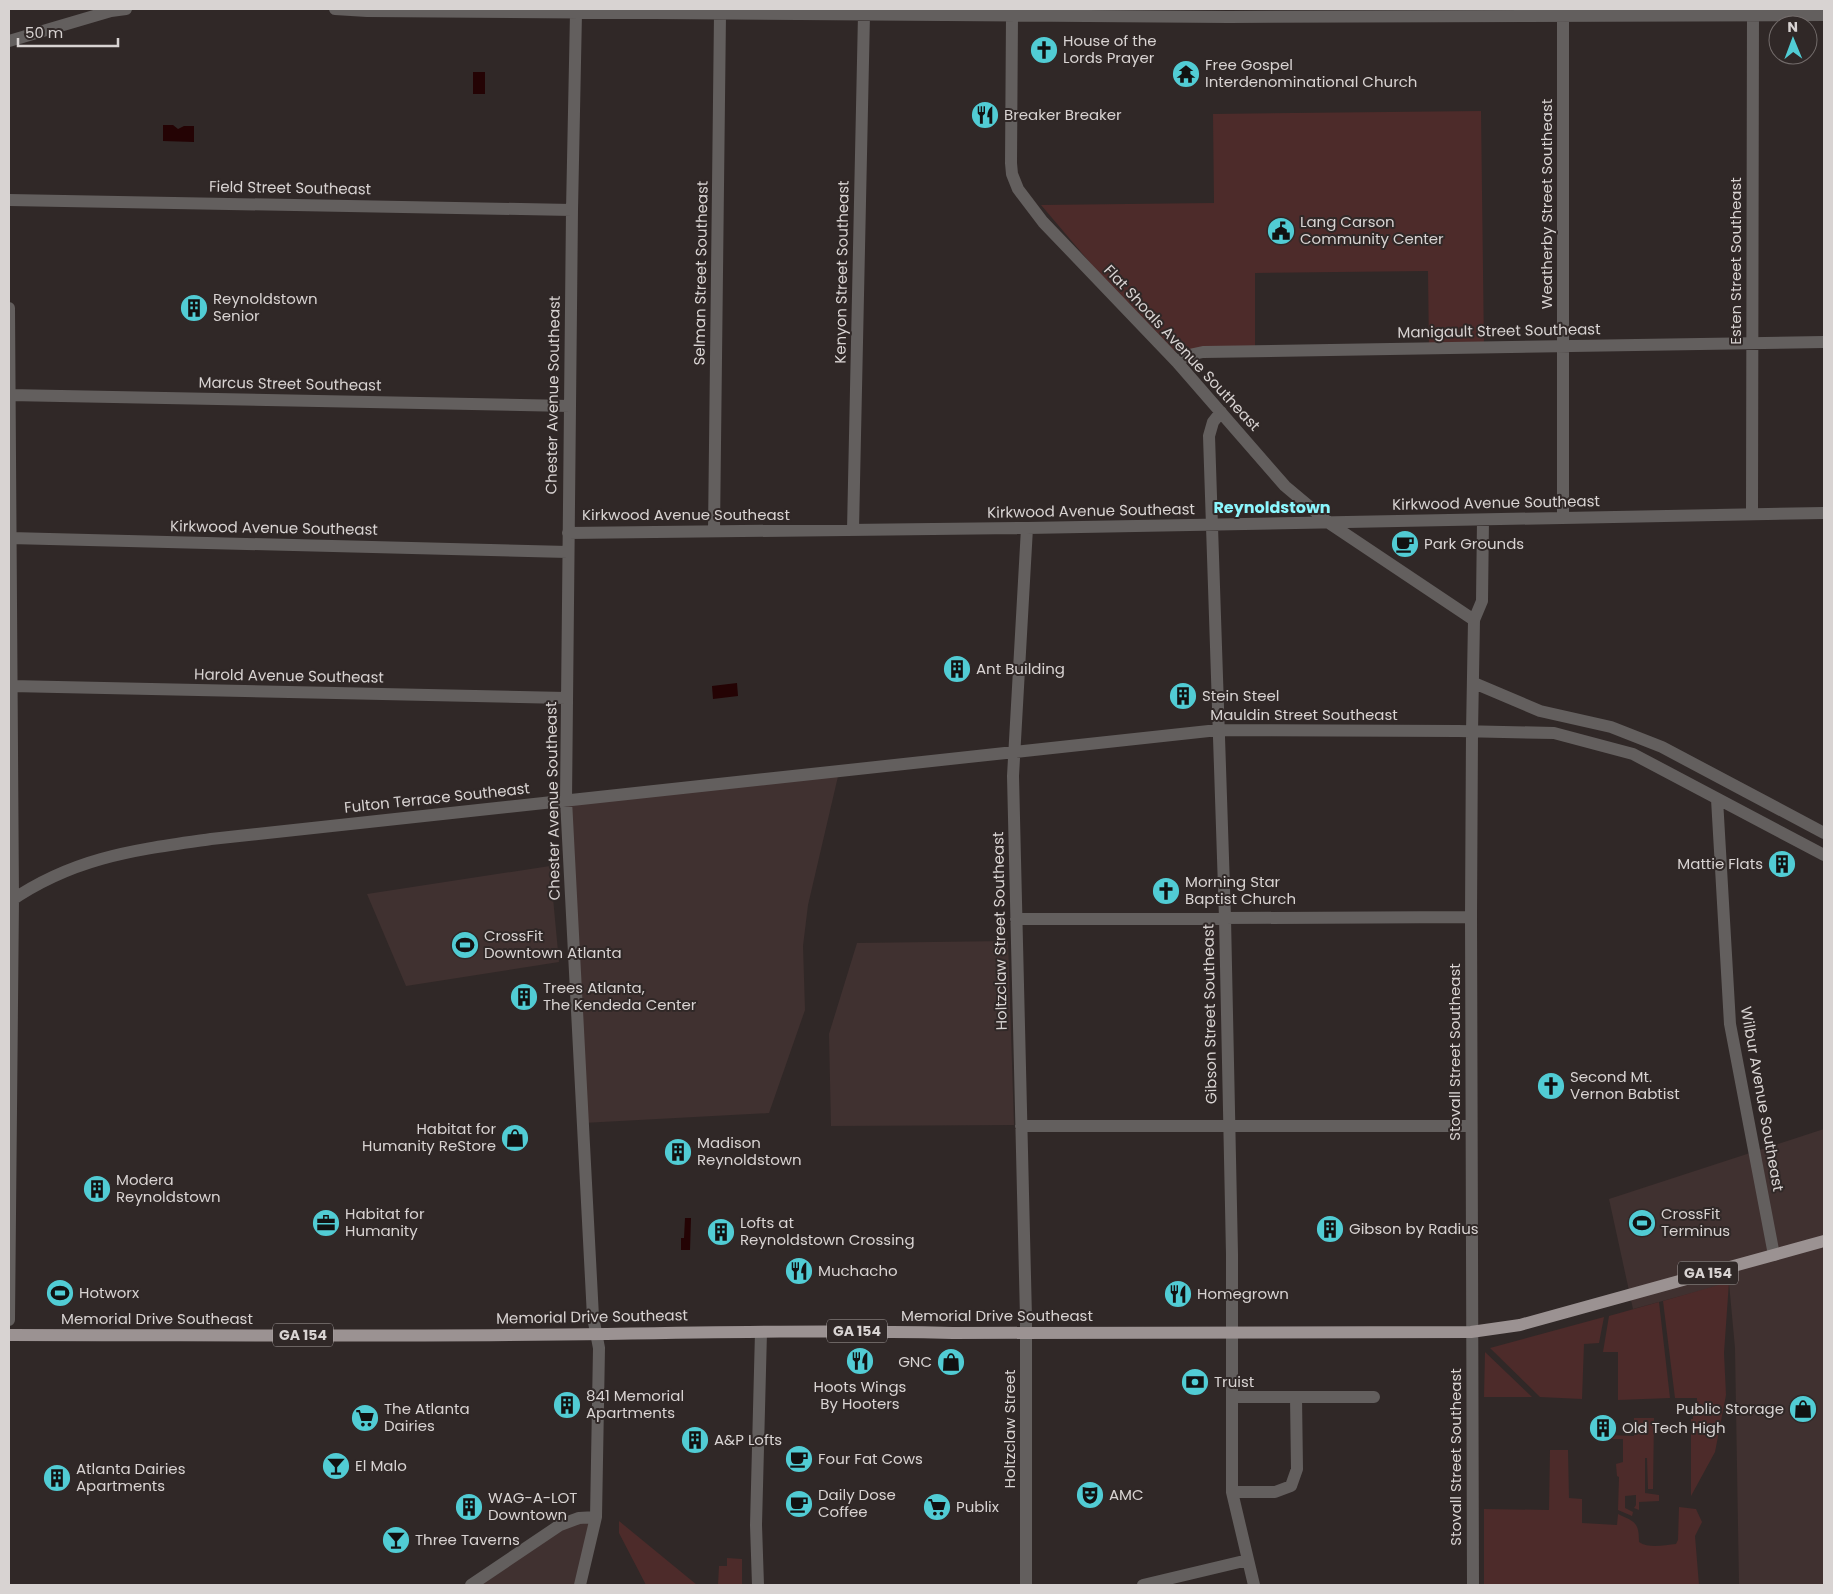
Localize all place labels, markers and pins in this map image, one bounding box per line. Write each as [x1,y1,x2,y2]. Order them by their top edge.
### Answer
place label: House of the Lords Prayer [1063,30,1157,68]
church icon: House of the Lords Prayer [1029,35,1059,65]
place label: Free Gospel Interdenominational Church [1205,54,1417,92]
temple icon: Free Gospel Interdenominational Church [1171,59,1201,89]
restaurant icon: Breaker Breaker [970,100,1000,130]
place label: Breaker Breaker [1004,104,1122,125]
place label: Lang Carson Community Center [1300,211,1444,249]
public building icon: Lang Carson Community Center [1266,216,1296,246]
place label: Reynoldstown Senior [213,288,318,326]
building icon: Reynoldstown Senior [179,293,209,323]
cafe icon: Park Grounds [1390,529,1420,559]
place label: Park Grounds [1424,533,1524,554]
building icon: Ant Building [942,654,972,684]
place label: Ant Building [976,658,1065,679]
building icon: Stein Steel [1168,681,1198,711]
place label: Stein Steel [1202,685,1279,706]
building icon: Mattie Flats [1767,849,1797,879]
place label: Mattie Flats [1677,853,1763,874]
place label: Morning Star Baptist Church [1185,871,1296,909]
church icon: Morning Star Baptist Church [1151,876,1181,906]
place label: CrossFit Downtown Atlanta [484,925,622,963]
sports icon: CrossFit Downtown Atlanta [450,930,480,960]
place label: Trees Atlanta, The Kendeda Center [543,977,697,1015]
building icon: Trees Atlanta, The Kendeda Center [509,982,539,1012]
place label: Second Mt. Vernon Babtist [1570,1066,1680,1104]
church icon: Second Mt. Vernon Babtist [1536,1071,1566,1101]
place label: Habitat for Humanity ReStore [362,1118,496,1156]
shop icon: Habitat for Humanity ReStore [500,1123,530,1153]
place label: Madison Reynoldstown [697,1132,802,1170]
building icon: Madison Reynoldstown [663,1137,693,1167]
place label: Modera Reynoldstown [116,1169,221,1207]
building icon: Modera Reynoldstown [82,1174,112,1204]
place label: Habitat for Humanity [345,1203,425,1241]
place label: CrossFit Terminus [1661,1203,1730,1241]
office icon: Habitat for Humanity [311,1208,341,1238]
sports icon: CrossFit Terminus [1627,1208,1657,1238]
place label: Lofts at Reynoldstown Crossing [740,1212,915,1250]
building icon: Gibson by Radius [1315,1214,1345,1244]
building icon: Lofts at Reynoldstown Crossing [706,1217,736,1247]
place label: Gibson by Radius [1349,1218,1479,1239]
restaurant icon: Muchacho [784,1256,814,1286]
place label: Muchacho [818,1260,898,1281]
sports icon: Hotworx [45,1278,75,1308]
restaurant icon: Homegrown [1163,1279,1193,1309]
place label: Hotworx [79,1282,139,1303]
place label: Homegrown [1197,1283,1289,1304]
restaurant icon: Hoots Wings By Hooters [845,1346,875,1376]
shop icon: GNC [936,1347,966,1377]
place label: GNC [898,1351,932,1372]
bank icon: Truist [1180,1367,1210,1397]
place label: Truist [1214,1371,1254,1392]
place label: Hoots Wings By Hooters [814,1376,907,1414]
place label: 841 Memorial Apartments [586,1385,684,1423]
building icon: 841 Memorial Apartments [552,1390,582,1420]
shop icon: Public Storage [1788,1394,1818,1424]
place label: The Atlanta Dairies [384,1398,470,1436]
place label: Public Storage [1676,1398,1784,1419]
supermarket icon: The Atlanta Dairies [350,1403,380,1433]
building icon: Old Tech High [1588,1413,1618,1443]
place label: Old Tech High [1622,1417,1726,1438]
building icon: A&P Lofts [680,1425,710,1455]
place label: A&P Lofts [714,1429,782,1450]
cafe icon: Four Fat Cows [784,1444,814,1474]
place label: Four Fat Cows [818,1448,923,1469]
bar icon: El Malo [321,1451,351,1481]
place label: El Malo [355,1455,407,1476]
place label: Atlanta Dairies Apartments [76,1458,186,1496]
building icon: Atlanta Dairies Apartments [42,1463,72,1493]
theatre icon: AMC [1075,1480,1105,1510]
place label: Daily Dose Coffee [818,1484,896,1522]
place label: AMC [1109,1484,1144,1505]
place label: WAG-A-LOT Downtown [488,1487,577,1525]
cafe icon: Daily Dose Coffee [784,1489,814,1519]
building icon: WAG-A-LOT Downtown [454,1492,484,1522]
supermarket icon: Publix [922,1492,952,1522]
place label: Publix [956,1496,999,1517]
bar icon: Three Taverns [381,1525,411,1555]
place label: Three Taverns [415,1529,520,1550]

